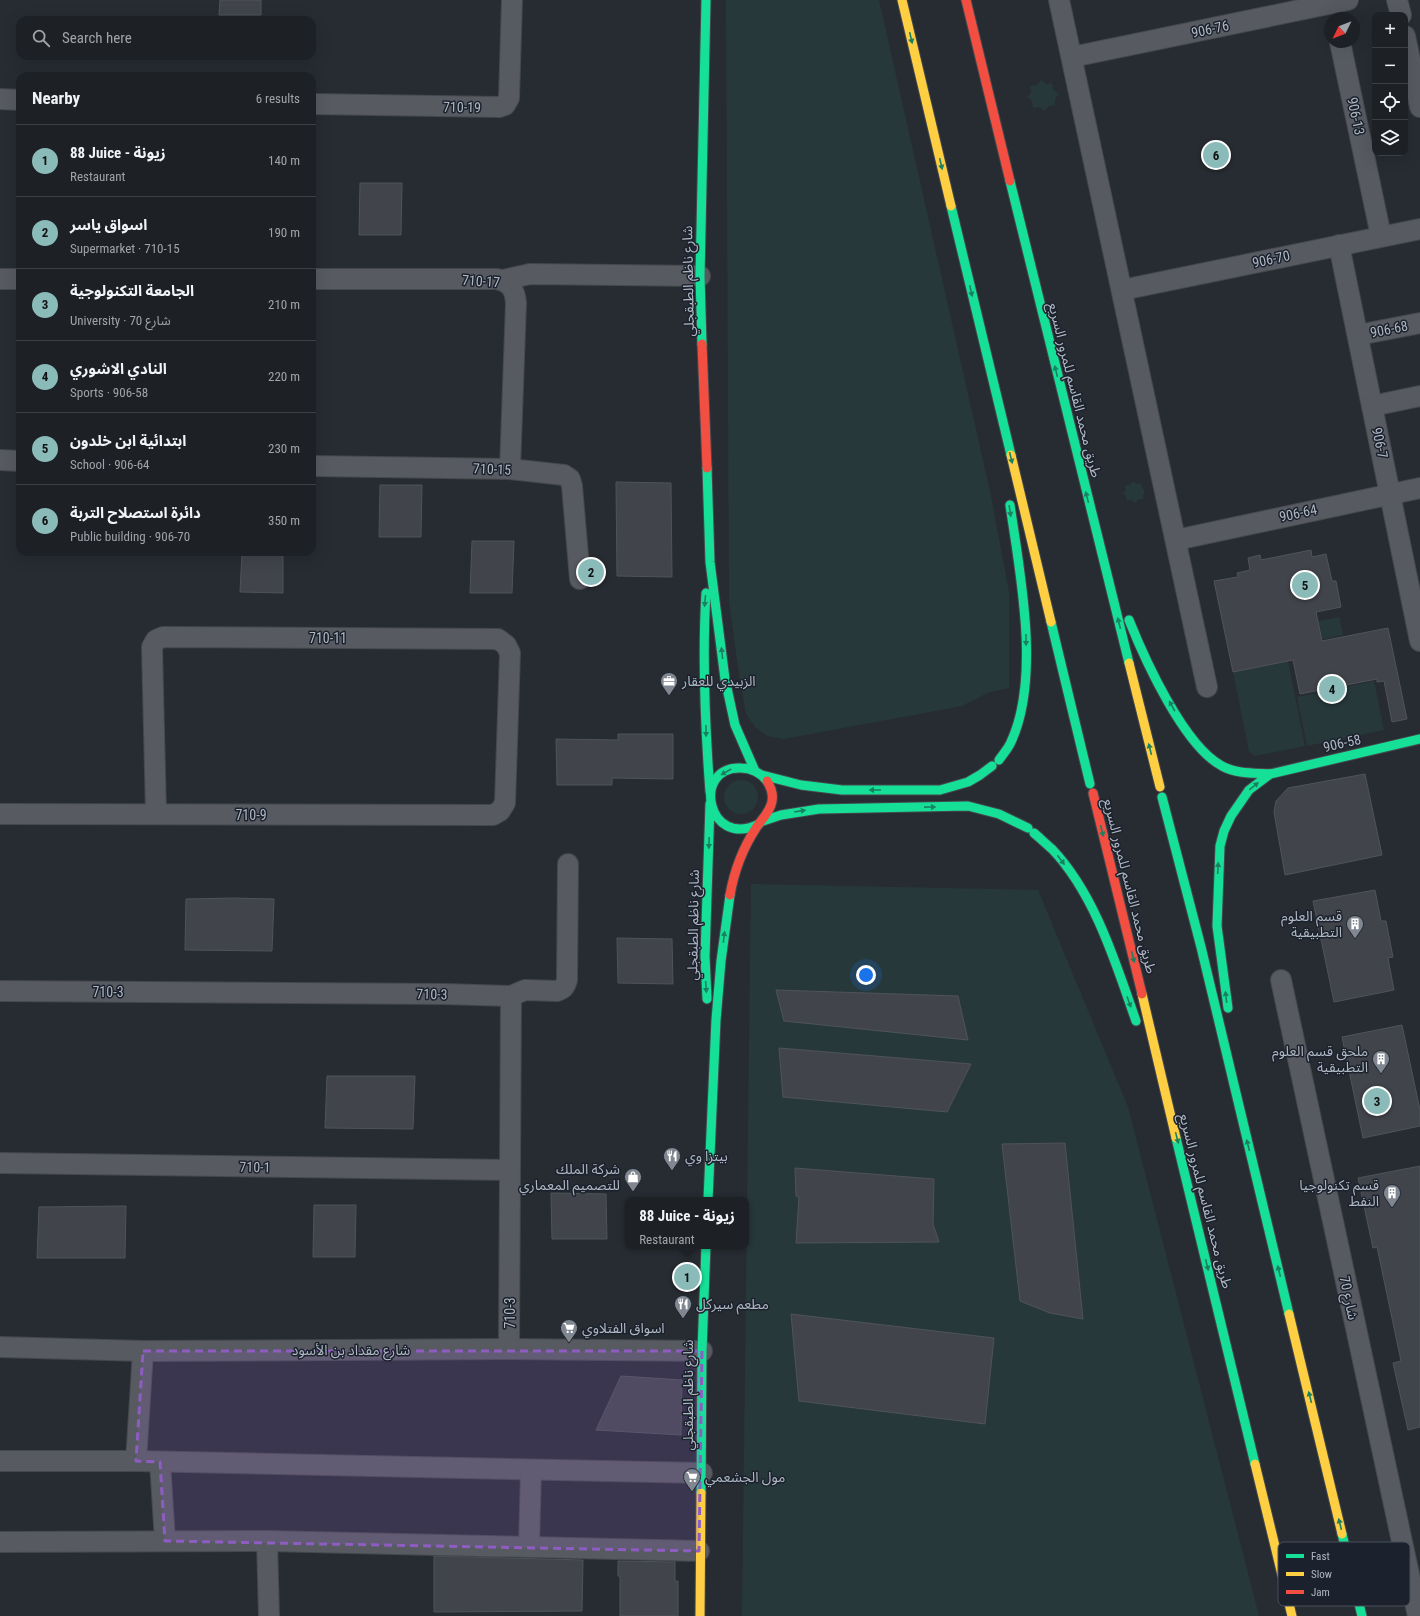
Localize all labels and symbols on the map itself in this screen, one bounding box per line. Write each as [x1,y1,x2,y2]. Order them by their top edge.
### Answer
north arrow [1324,12,1360,48]
street label: 906-76 [1190,17,1230,41]
one-way arrow [908,32,914,44]
street label: 906-13 [1344,96,1368,136]
street label: 710-19 [443,99,481,115]
pin: 6 [1203,140,1229,170]
one-way arrow [938,159,944,171]
street label: شارع ناظم الطبقجلي [679,225,700,337]
street label: 906-70 [1251,247,1291,271]
street label: 710-17 [461,272,501,290]
one-way arrow [968,285,974,297]
street label: طريق محمد القاسم للمرور السريع [1043,301,1105,480]
street label: 906-68 [1369,318,1409,340]
one-way arrow [1053,365,1059,377]
street label: 906-7 [1369,426,1391,460]
one-way arrow [1009,452,1015,464]
street label: 710-15 [473,460,511,478]
one-way arrow [1084,491,1090,503]
street label: 906-64 [1278,501,1318,525]
one-way arrow [1008,505,1014,517]
pin: 2 [578,557,604,587]
pin: 5 [1292,570,1318,600]
one-way arrow [702,595,708,607]
one-way arrow [1115,617,1121,629]
street label: 710-11 [309,630,347,646]
one-way arrow [1023,634,1029,647]
one-way arrow [718,647,725,659]
office icon: الزبيدي للعقار [659,671,679,696]
place label: الزبيدي للعقار [681,673,756,692]
pin: 4 [1319,674,1345,704]
one-way arrow [1168,700,1175,712]
one-way arrow [703,725,709,738]
street label: 906-58 [1322,731,1362,755]
one-way arrow [1147,743,1153,755]
one-way arrow [720,768,732,775]
one-way arrow [1249,782,1260,791]
one-way arrow [868,787,881,793]
street label: طريق محمد القاسم للمرور السريع [1098,797,1160,976]
one-way arrow [924,804,937,810]
street label: 710-9 [235,807,267,823]
one-way arrow [794,808,807,814]
one-way arrow [1099,825,1105,837]
one-way arrow [706,837,712,850]
one-way arrow [1057,854,1066,865]
one-way arrow [1215,862,1222,874]
street label: شارع ناظم الطبقجلي [684,869,705,981]
place label: قسم العلوم التطبيقية [1281,908,1342,940]
building icon: قسم العلوم التطبيقية [1345,914,1365,939]
one-way arrow [721,931,727,943]
one-way arrow [1130,951,1136,964]
your location [856,965,876,985]
one-way arrow [702,981,709,993]
street label: 710-3 [92,984,124,1000]
street label: 710-3 [416,986,448,1002]
one-way arrow [1223,991,1229,1003]
one-way arrow [1126,996,1132,1008]
place label: ملحق قسم العلوم التطبيقية [1272,1043,1368,1075]
building icon: ملحق قسم العلوم التطبيقية [1371,1049,1391,1074]
pin: 3 [1364,1086,1390,1116]
street label: طريق محمد القاسم للمرور السريع [1174,1112,1236,1291]
one-way arrow [1174,1132,1180,1144]
one-way arrow [1245,1138,1251,1151]
restaurant icon: بيتزا وي [662,1146,682,1171]
place label: بيتزا وي [685,1148,728,1167]
street label: 710-1 [239,1159,271,1175]
place label: شركة الملك للتصميم المعماري [519,1161,620,1196]
shop icon: شركة الملك للتصميم المعماري [623,1167,643,1192]
place label: قسم تكنولوجيا النفط [1299,1177,1379,1209]
building icon: قسم تكنولوجيا النفط [1382,1183,1402,1208]
one-way arrow [1205,1258,1211,1271]
pin: 1 [674,1262,700,1292]
one-way arrow [1276,1265,1282,1277]
street label: شارع 70 [1334,1275,1361,1322]
restaurant icon: مطعم سيركل [673,1294,693,1319]
place label: مطعم سيركل [696,1296,769,1315]
street label: 710-3 [502,1297,518,1329]
supermarket icon: اسواق الفتلاوي [559,1318,579,1343]
place label: اسواق الفتلاوي [582,1320,665,1339]
street label: شارع ناظم الطبقجلي [680,1339,699,1450]
street label: شارع مقداد بن الأسود [292,1342,410,1361]
one-way arrow [1306,1391,1312,1404]
supermarket icon: مول الجشعمي [682,1467,702,1492]
place label: مول الجشعمي [705,1469,785,1488]
one-way arrow [1337,1517,1343,1529]
legend [1278,1542,1410,1606]
text: Fast [1311,1550,1330,1563]
text: Slow [1311,1568,1332,1581]
text: Jam [1311,1586,1330,1599]

